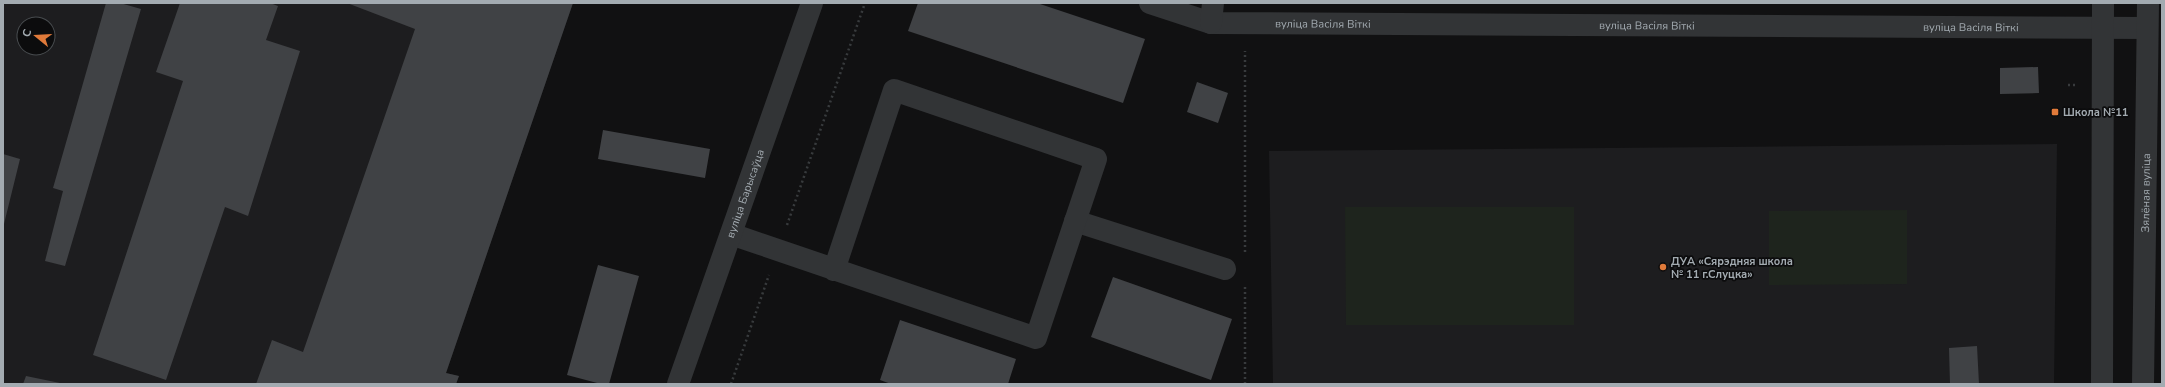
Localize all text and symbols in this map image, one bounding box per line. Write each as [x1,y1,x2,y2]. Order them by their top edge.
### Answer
north arrow [16,16,56,56]
street label: вуліца Васіля Віткі [1275,16,1371,31]
street label: вуліца Васіля Віткі [1599,18,1695,33]
street label: вуліца Васіля Віткі [1923,19,2019,35]
text: С [19,27,35,39]
place label: Школа №11 [2063,105,2128,120]
marker: Школа №11 [2050,107,2060,117]
street label: вуліца Барысаўца [723,147,768,240]
street label: Зялёная вуліца [2137,153,2154,233]
place label: ДУА «Сярэдняя школа № 11 г.Слуцка» [1671,254,1793,282]
marker: ДУА «Сярэдняя школа № 11 г.Слуцка» [1658,262,1668,272]

